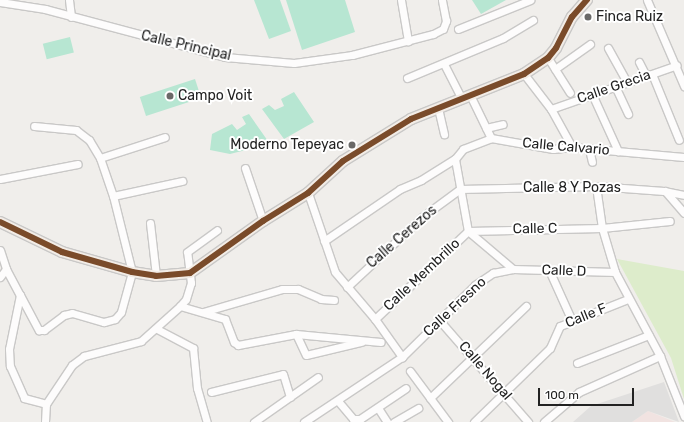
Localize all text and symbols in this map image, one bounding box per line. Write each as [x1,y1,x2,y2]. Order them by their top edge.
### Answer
place label: Finca Ruiz [596,9,663,25]
marker: Finca Ruiz [583,12,593,22]
street label: Calle Principal [139,27,233,65]
street label: Calle Grecia [575,67,653,107]
place label: Campo Voit [178,88,253,104]
marker: Campo Voit [165,91,175,101]
street label: Calle Calvario [522,135,610,159]
place label: Moderno Tepeyac [230,137,344,153]
marker: Moderno Tepeyac [347,140,357,150]
street label: Calle 8 Y Pozas [523,180,621,196]
street label: Calle Cerezos [363,202,441,272]
street label: Calle C [513,220,557,238]
street label: Calle Membrillo [380,235,464,315]
street label: Calle D [541,262,587,280]
street label: Calle Fresno [420,274,490,340]
street label: Calle F [563,300,609,332]
street label: Calle Nogal [455,338,515,404]
scale bar [540,380,636,406]
text: 100 m [545,388,579,402]

